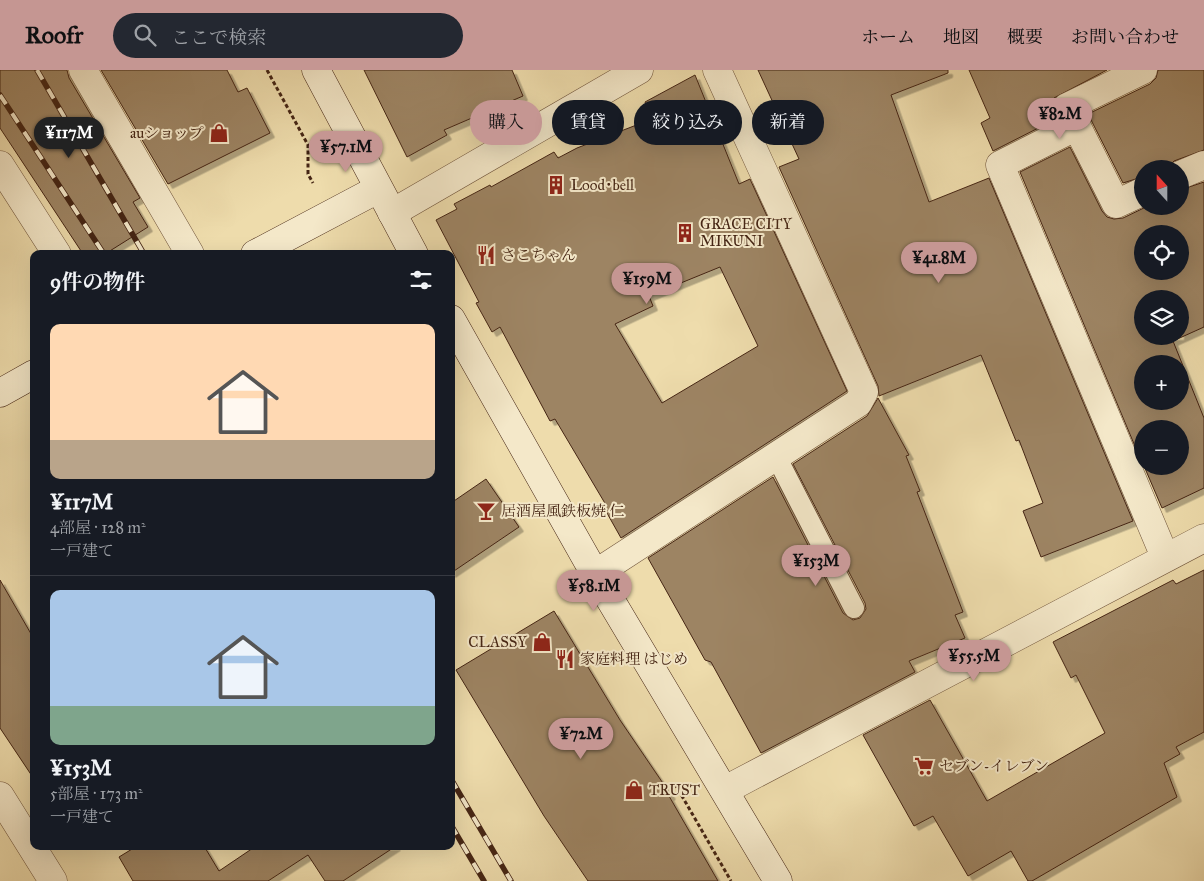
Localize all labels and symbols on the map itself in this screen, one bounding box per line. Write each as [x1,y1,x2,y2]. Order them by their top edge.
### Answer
pin: ¥82M [1030,98,1090,140]
pin: ¥117M [34,116,104,159]
shop icon: auショップ [208,122,230,144]
place label: auショップ [130,124,204,142]
pin: ¥57.1M [305,131,387,173]
north arrow [1134,160,1189,215]
building icon: Lood･bell [545,174,567,196]
place label: Lood･bell [571,176,635,194]
place label: GRACE CITY MIKUNI [700,215,792,250]
building icon: GRACE CITY MIKUNI [674,222,696,244]
pin: ¥41.8M [898,242,980,284]
restaurant icon: さこちゃん [475,244,497,266]
place label: さこちゃん [501,246,576,264]
pin: ¥159M [612,262,682,305]
bar icon: 居酒屋風鉄板焼 仁 [475,500,497,522]
place label: 居酒屋風鉄板焼 仁 [501,502,624,520]
pin: ¥153M [781,544,851,587]
pin: ¥58.1M [553,570,635,612]
shop icon: CLASSY [531,631,553,653]
place label: CLASSY [468,633,527,651]
pin: ¥55.5M [933,640,1015,682]
restaurant icon: 家庭料理 はじめ [554,648,576,670]
place label: 家庭料理 はじめ [580,650,688,668]
pin: ¥72M [551,718,611,760]
supermarket icon: セブン-イレブン [913,755,935,777]
place label: セブン-イレブン [939,757,1049,775]
shop icon: TRUST [623,779,645,801]
place label: TRUST [649,781,700,799]

